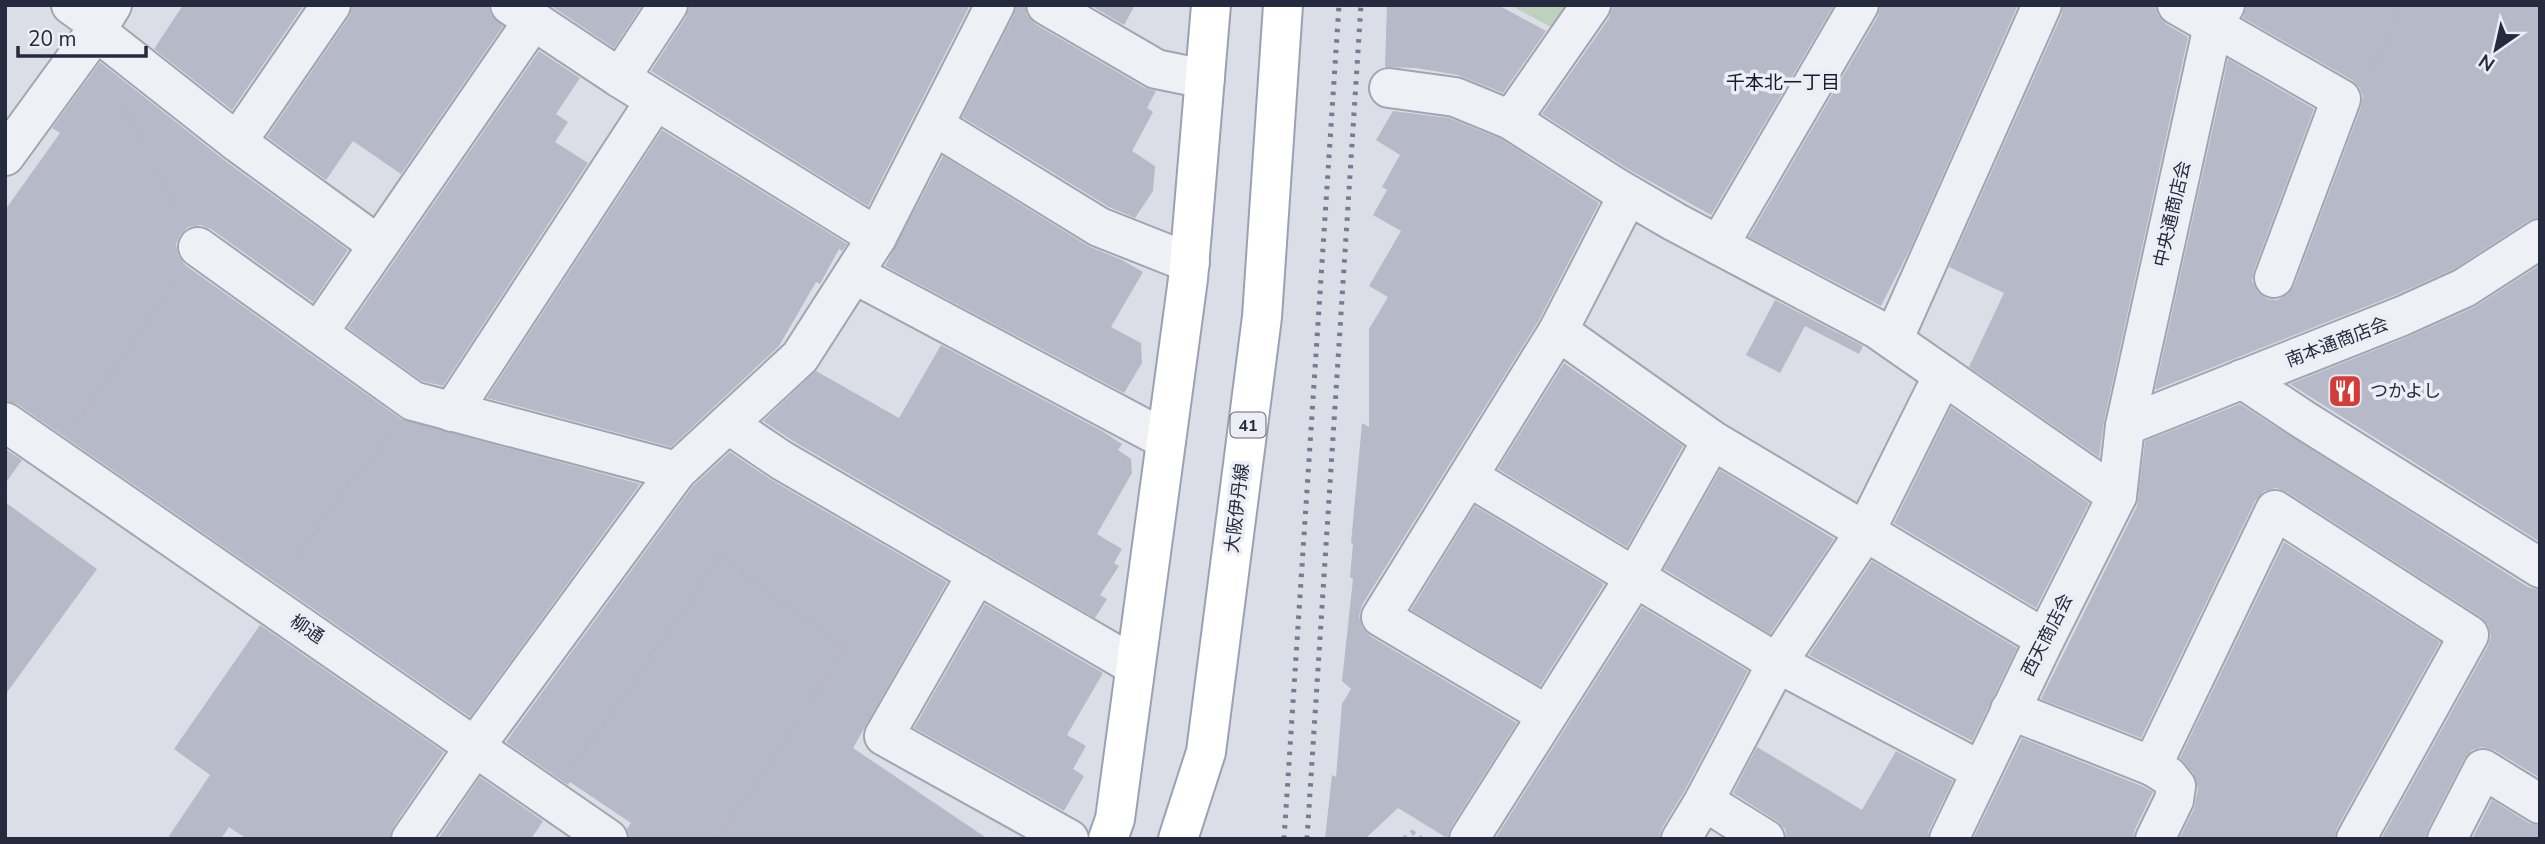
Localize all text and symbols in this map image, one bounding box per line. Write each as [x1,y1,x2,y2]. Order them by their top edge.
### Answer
scale bar [18,14,145,58]
north arrow [2461,14,2531,84]
text: 20 m [28,25,77,53]
text: N [2474,48,2500,77]
district label: 千本北一丁目 [1726,70,1840,96]
street label: 中央通商店会 [2148,159,2196,269]
street label: 南本通商店会 [2282,311,2392,373]
restaurant icon: つかよし [2326,372,2364,410]
place label: つかよし [2370,379,2441,403]
road number: 41 [1230,412,1266,438]
street label: 大阪伊丹線 [1220,462,1254,554]
street label: 西天商店会 [2016,589,2078,681]
street label: 柳通 [285,609,329,649]

